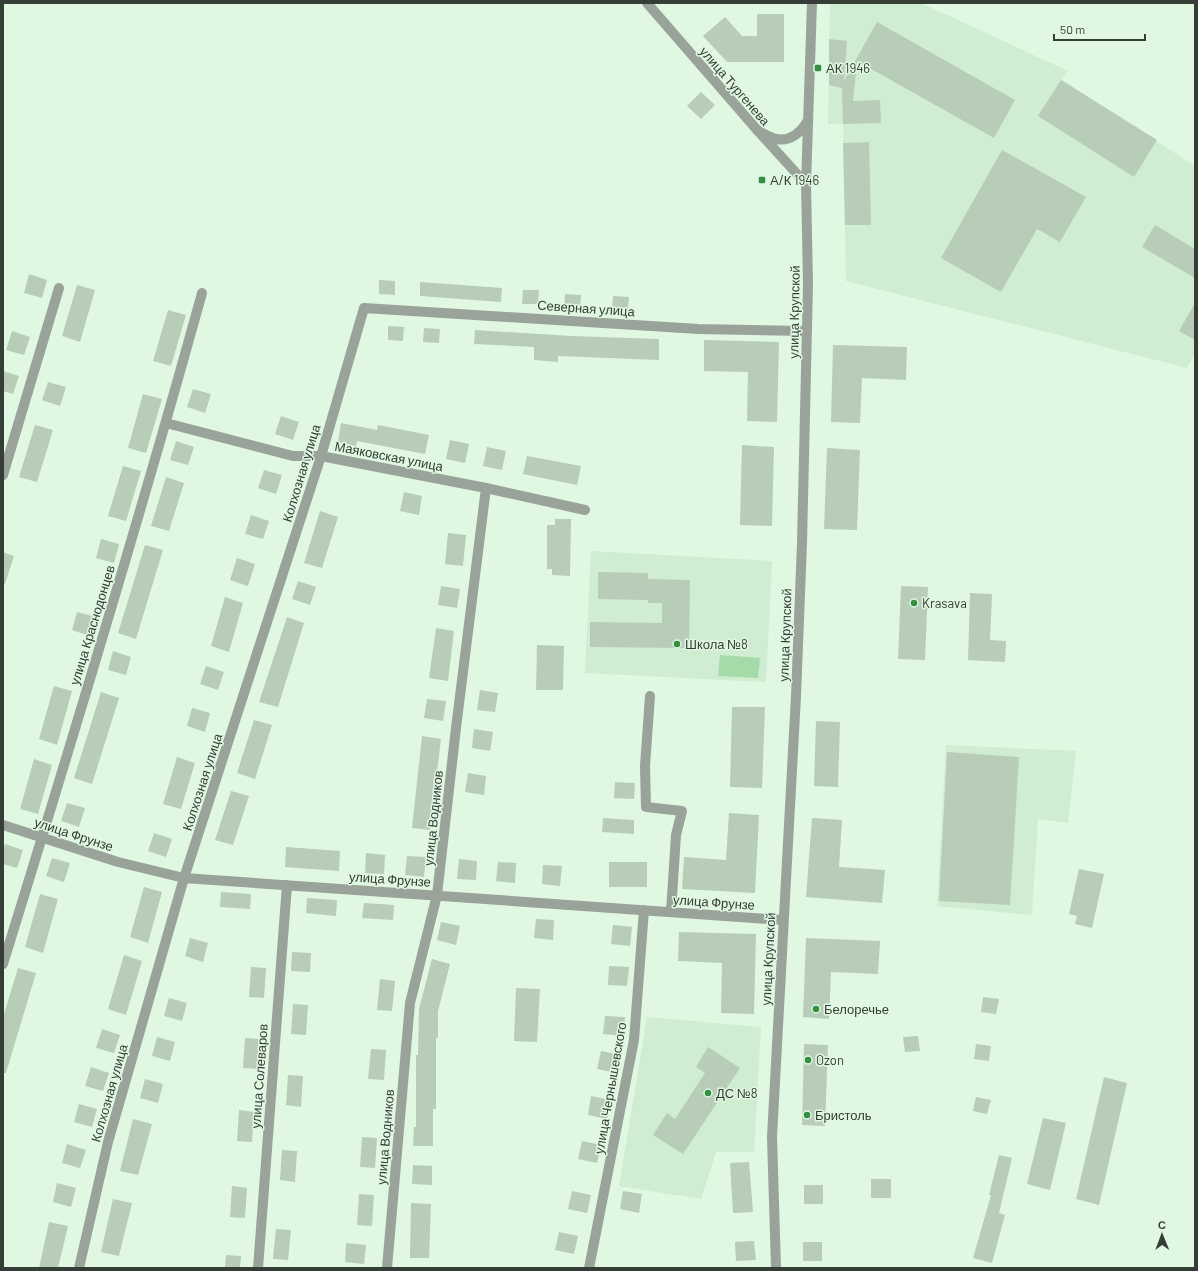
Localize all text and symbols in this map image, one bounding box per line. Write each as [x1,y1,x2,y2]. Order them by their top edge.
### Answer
scale bar [1054,16,1145,42]
text: 50 m [1060,22,1085,36]
street label: улица Тургенева [696,43,774,129]
place label: АК 1946 [826,60,870,76]
marker: АК 1946 [813,63,823,73]
place label: А/К 1946 [770,172,820,188]
marker: А/К 1946 [757,175,767,185]
street label: улица Крупской [785,265,803,359]
street label: Северная улица [537,297,636,319]
street label: Колхозная улица [279,421,324,524]
street label: Маяковская улица [333,438,445,475]
street label: улица Краснодонцев [66,563,118,687]
street label: улица Крупской [775,588,795,682]
place label: Krasava [922,595,967,611]
marker: Krasava [909,598,919,608]
place label: Школа №8 [685,636,748,652]
marker: Школа №8 [672,639,682,649]
street label: Колхозная улица [179,731,225,833]
street label: улица Водников [420,769,446,867]
street label: улица Фрунзе [33,814,115,854]
street label: улица Фрунзе [349,868,431,890]
street label: улица Фрунзе [673,891,755,913]
street label: улица Крупской [758,912,778,1006]
place label: Белоречье [824,1001,889,1017]
marker: Белоречье [811,1004,821,1014]
street label: улица Чернышевского [591,1021,629,1155]
street label: улица Солеваров [247,1023,271,1129]
street label: Колхозная улица [87,1041,131,1144]
place label: Ozon [816,1052,844,1068]
marker: Ozon [803,1055,813,1065]
place label: ДС №8 [716,1085,758,1101]
street label: улица Водников [373,1088,397,1185]
marker: ДС №8 [703,1088,713,1098]
place label: Бристоль [815,1107,872,1123]
marker: Бристоль [802,1110,812,1120]
north arrow [1142,1215,1182,1255]
text: С [1158,1218,1166,1231]

